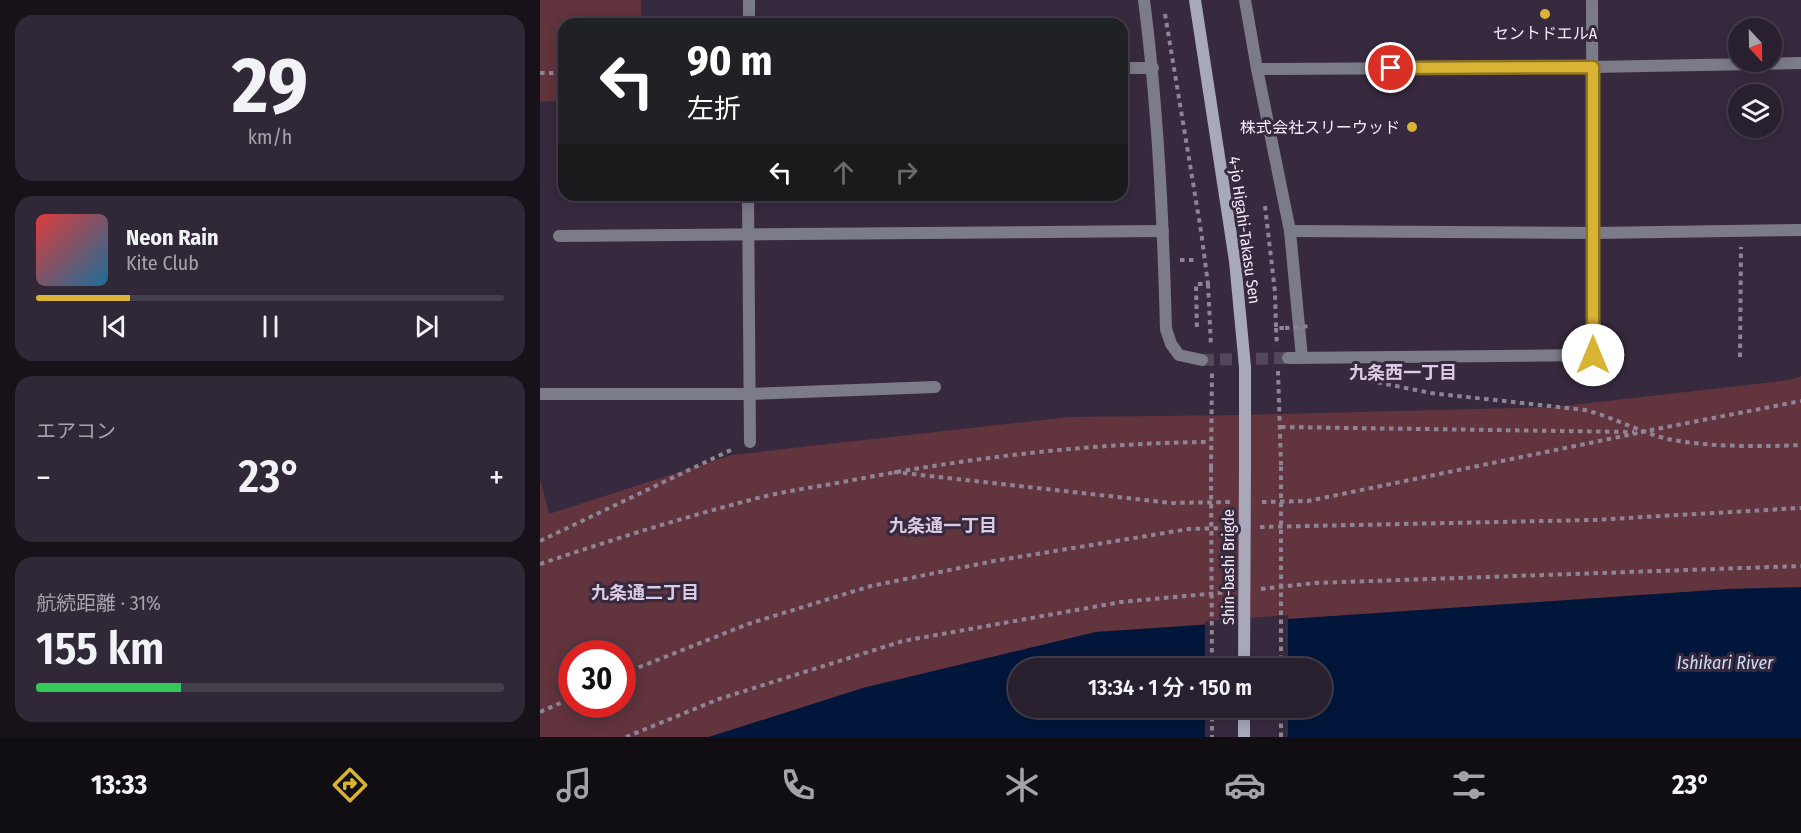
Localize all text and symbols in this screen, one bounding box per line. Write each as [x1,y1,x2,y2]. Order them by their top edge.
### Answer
marker: セントドエルA [1538,7,1552,21]
north arrow [1728,18,1782,72]
map controls [1728,18,1782,138]
place label: セントドエルA [1493,24,1598,43]
text: 90 m [687,36,772,86]
text: 29 [232,39,308,133]
icon: left [588,42,666,120]
pin [1365,42,1416,93]
icon: arrive [1374,51,1407,84]
button: layers [1728,84,1782,138]
text: 左折 [687,93,741,125]
place label: 株式会社スリーウッド [1240,118,1400,137]
marker: 株式会社スリーウッド [1405,120,1419,134]
text: km/h [248,125,292,149]
street label: 4-jo Higahi-Takasu Sen [1225,155,1264,305]
icon: left [764,156,797,189]
icon: ahead [827,156,860,189]
icon: right [890,156,923,189]
text: Neon Rain [126,224,219,251]
text: Kite Club [126,251,199,275]
icon: previous [98,310,131,343]
icon: pause [254,310,287,343]
icon: next [410,310,443,343]
position arrow [1561,323,1625,387]
district label: 九条西一丁目 [1349,362,1457,384]
text: エアコン [36,419,116,443]
text: 23° [239,450,301,504]
text: − [36,458,51,498]
text: + [489,458,504,498]
street label: Shin-bashi Brigde [1219,509,1238,625]
district label: 九条通一丁目 [889,515,997,537]
district label: 九条通二丁目 [591,582,699,604]
text: 航続距離 · 31% [36,591,161,615]
text: 155 km [36,622,164,676]
speed limit sign: 30 [558,640,636,718]
water label: Ishikari River [1677,652,1774,674]
text: 13:34 · 1 分 · 150 m [1088,674,1252,701]
icon: directions [329,764,371,806]
icon: music [553,764,595,806]
icon: phone [777,764,819,806]
icon: climate [1001,764,1043,806]
icon: car [1224,764,1266,806]
icon: filters [1448,764,1490,806]
text: 13:33 [91,769,147,801]
text: 23° [1672,769,1710,801]

